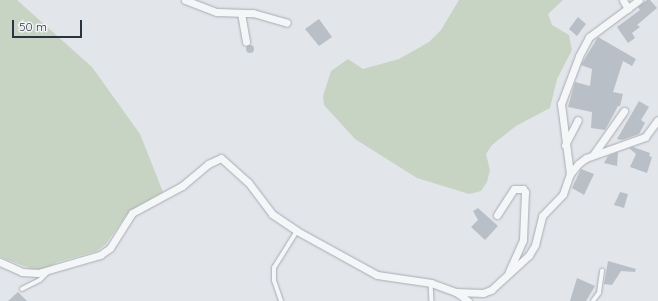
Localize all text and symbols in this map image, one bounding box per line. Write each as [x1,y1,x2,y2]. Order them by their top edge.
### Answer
scale bar [14,12,84,38]
text: 50 m [19,19,47,34]

